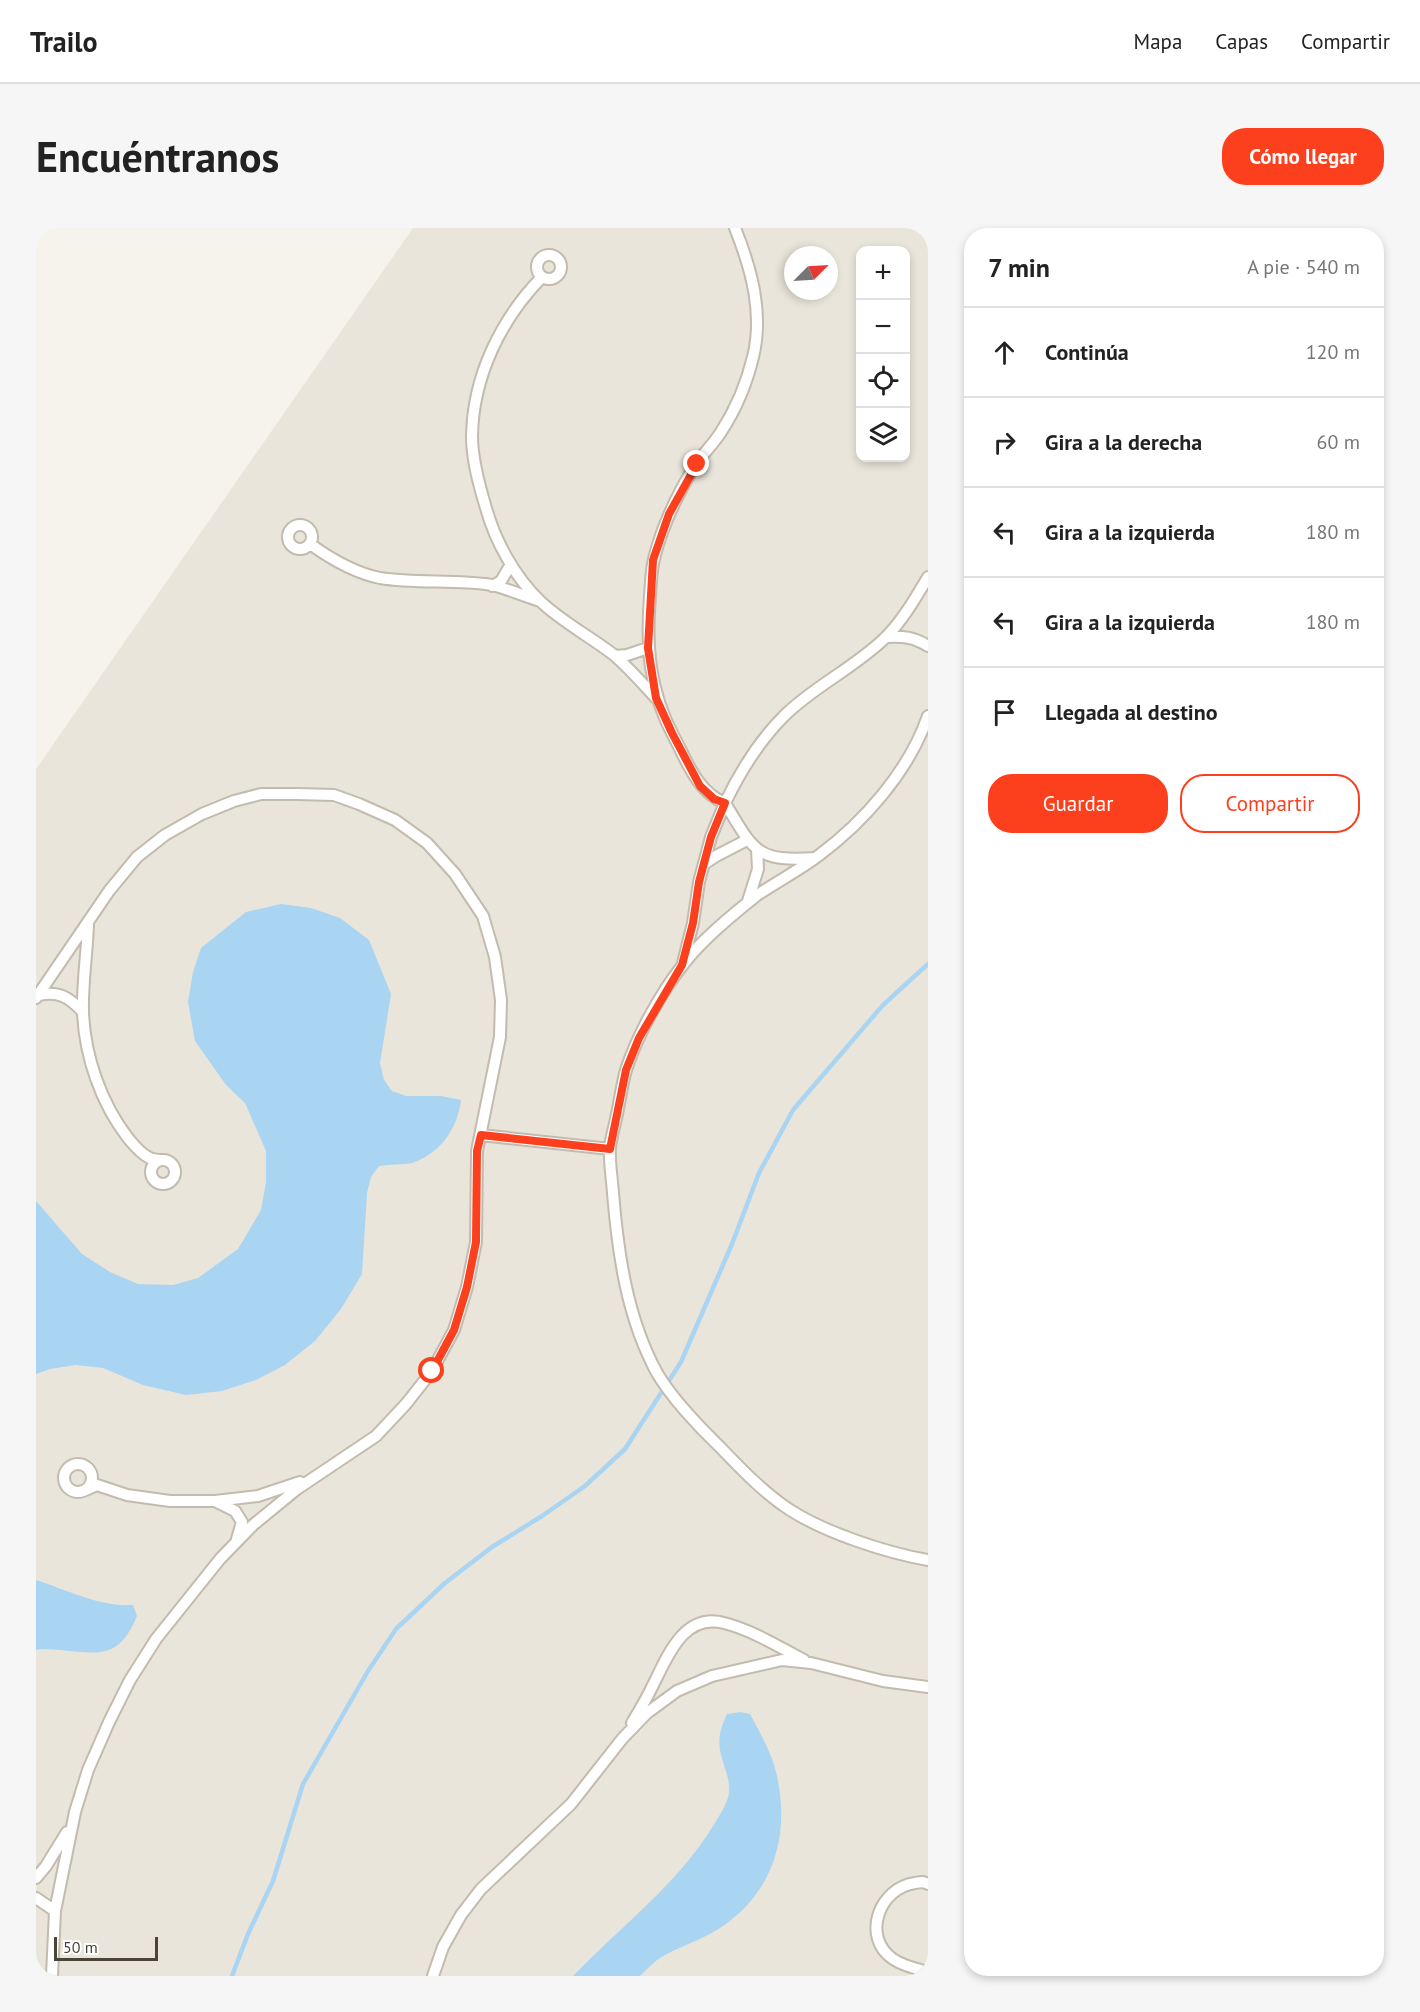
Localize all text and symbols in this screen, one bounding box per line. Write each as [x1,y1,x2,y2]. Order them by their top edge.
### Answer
text: Trailo [30,23,97,60]
text: Mapa [1134,28,1182,55]
text: Capas [1215,28,1268,55]
text: Compartir [1301,28,1390,55]
button: Cómo llegar [1222,128,1384,185]
text: Encuéntranos [36,129,279,184]
north arrow [784,246,838,300]
map controls [856,246,910,462]
button: + [856,246,910,300]
text: 7 min [988,251,1050,284]
text: A pie · 540 m [1247,254,1360,280]
button: − [856,300,910,354]
icon: ahead [988,336,1021,369]
text: Continúa [1045,338,1129,366]
text: 120 m [1306,339,1360,365]
button: locate [856,354,910,408]
button: layers [856,408,910,462]
icon: right [988,426,1021,459]
text: Gira a la derecha [1045,428,1202,456]
text: 60 m [1317,429,1360,455]
route end [683,450,709,476]
icon: left [988,516,1021,549]
text: Gira a la izquierda [1045,518,1215,546]
text: 180 m [1306,519,1360,545]
icon: left [988,606,1021,639]
text: Gira a la izquierda [1045,608,1215,636]
text: 180 m [1306,609,1360,635]
icon: arrive [988,696,1021,729]
text: Llegada al destino [1045,698,1218,726]
button: Guardar [988,774,1168,833]
button: Compartir [1180,774,1360,833]
route start [418,1357,444,1383]
scale bar [54,1934,158,1962]
text: 50 m [63,1937,98,1957]

